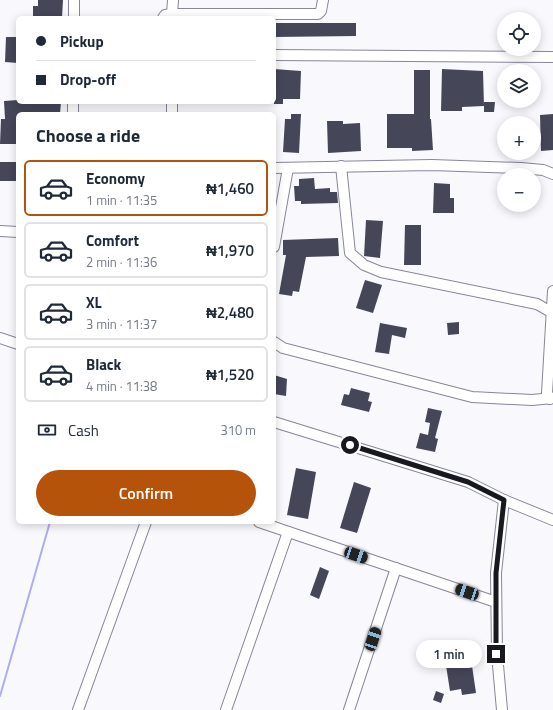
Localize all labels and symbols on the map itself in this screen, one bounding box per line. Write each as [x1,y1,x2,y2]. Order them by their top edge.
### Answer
route start [341,436,359,454]
car [343,545,369,565]
car [454,582,480,602]
car [364,626,382,652]
callout: 1 min [416,640,482,668]
route end [487,645,505,663]

